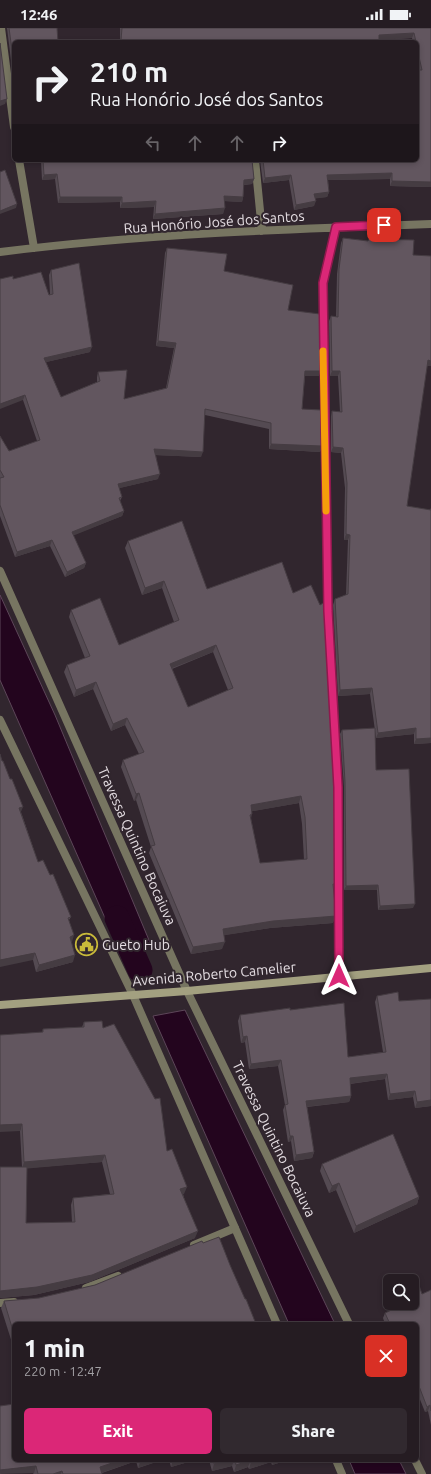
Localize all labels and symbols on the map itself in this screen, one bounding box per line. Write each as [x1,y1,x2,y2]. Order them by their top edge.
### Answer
street label: Rua Honório José dos Santos [123,208,305,236]
pin [367,208,401,242]
street label: Travessa Quintino Bocaiuva [95,764,179,928]
public building icon: Gueto Hub [73,932,99,958]
place label: Gueto Hub [102,937,170,953]
position arrow [318,955,360,997]
street label: Avenida Roberto Camelier [132,959,297,989]
street label: Travessa Quintino Bocaiuva [229,1058,319,1220]

